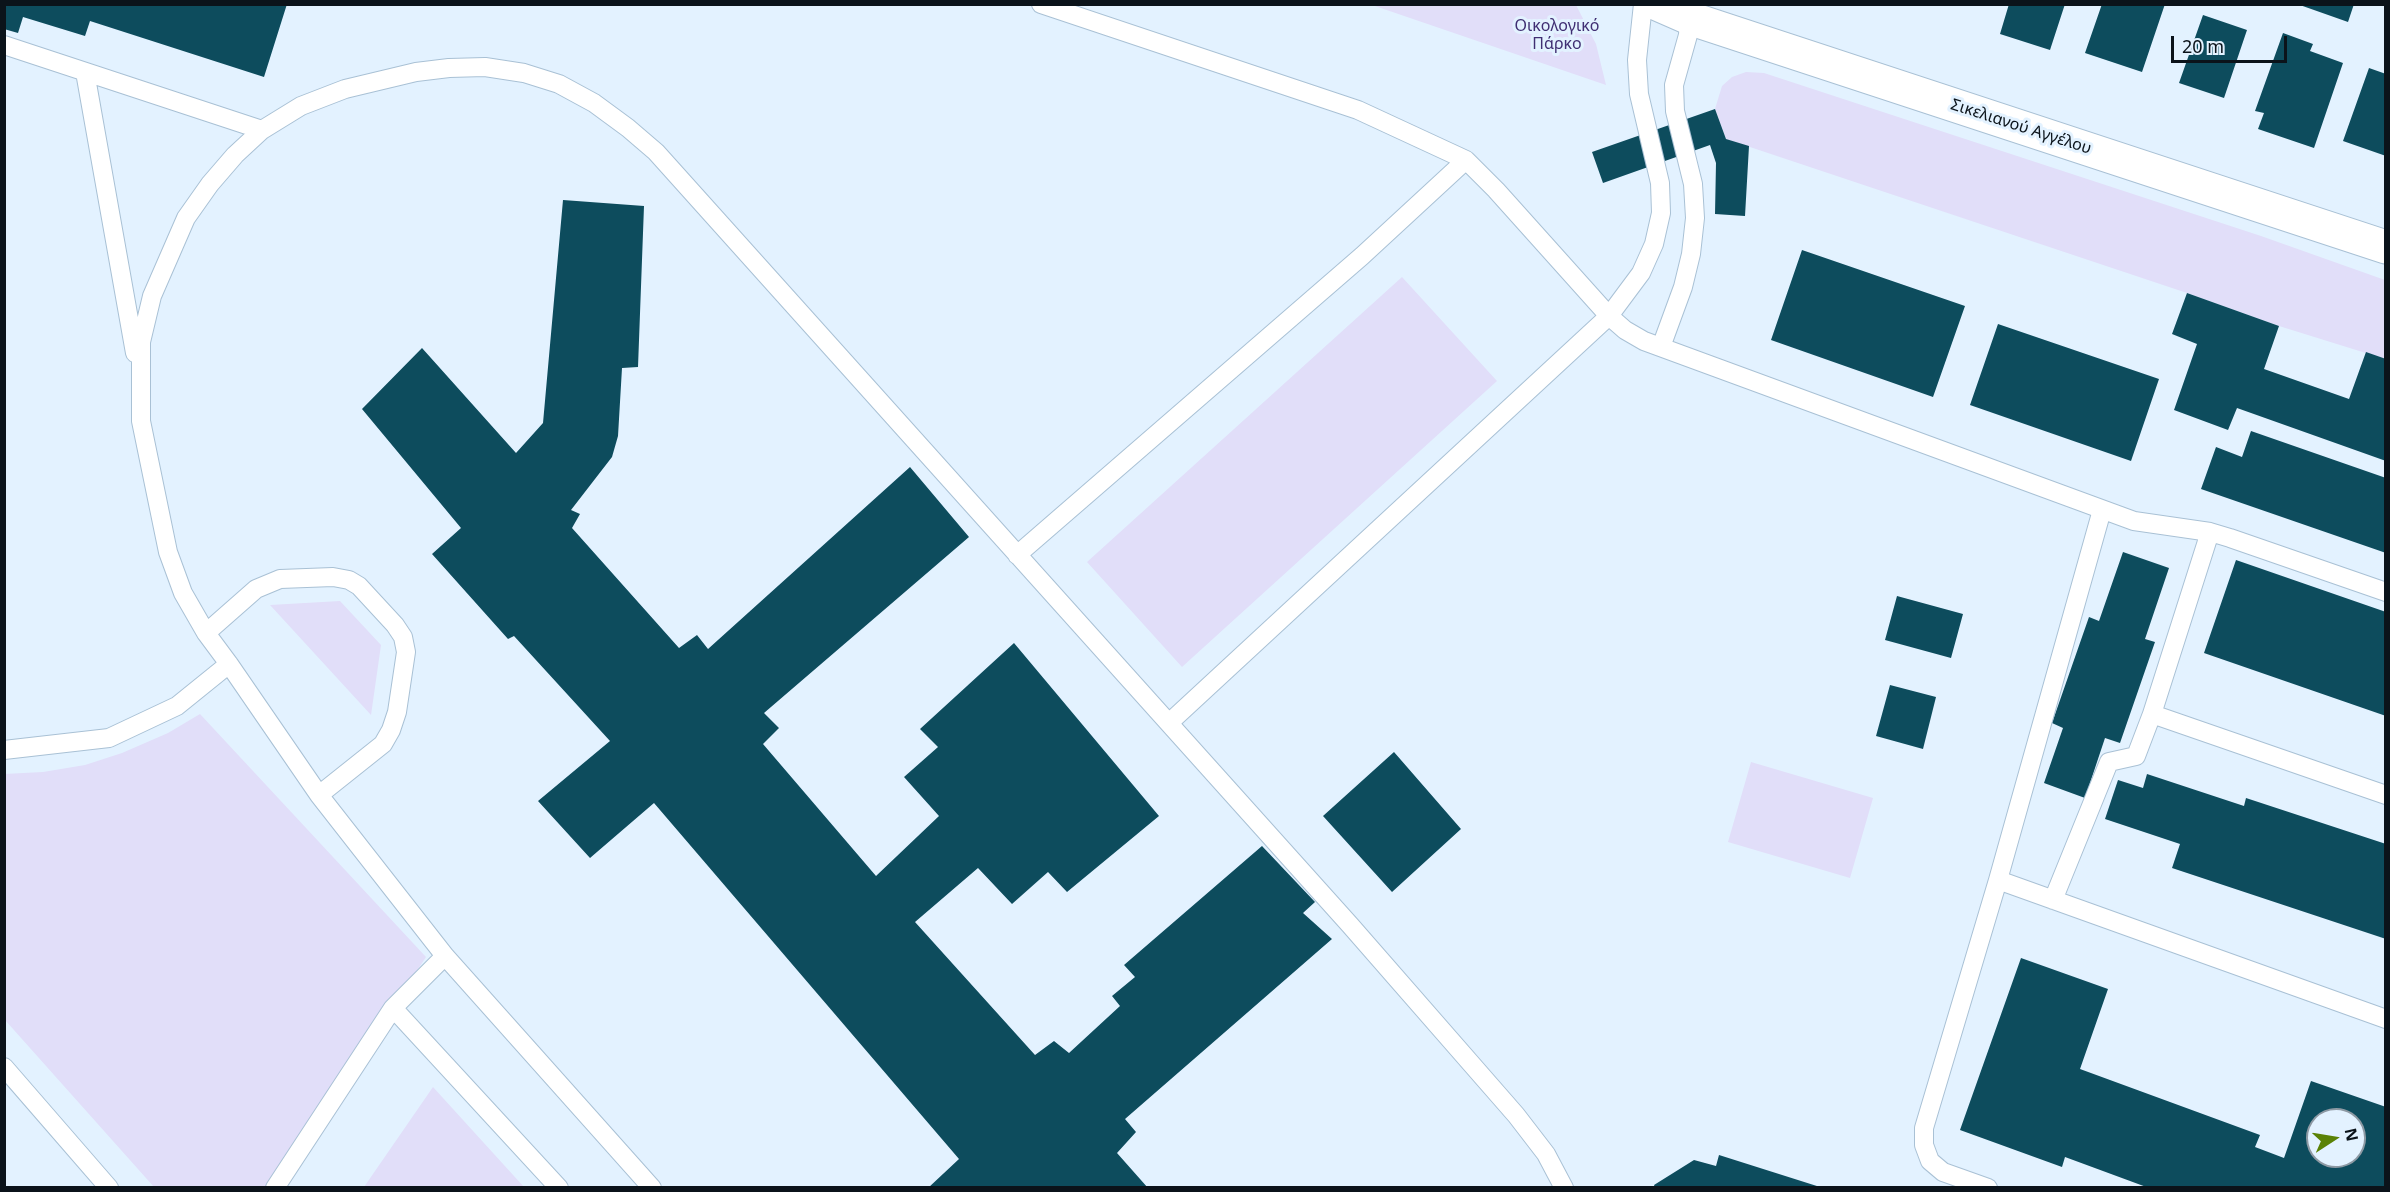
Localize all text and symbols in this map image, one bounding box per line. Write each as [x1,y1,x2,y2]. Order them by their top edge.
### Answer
park label: Οικολογικό Πάρκο [1514,16,1600,54]
scale bar [2174,24,2290,62]
text: 20 m [2182,34,2224,58]
street label: Σικελιανού Αγγέλου [1948,95,2094,159]
north arrow [2306,1108,2366,1168]
text: N [2340,1126,2364,1143]

